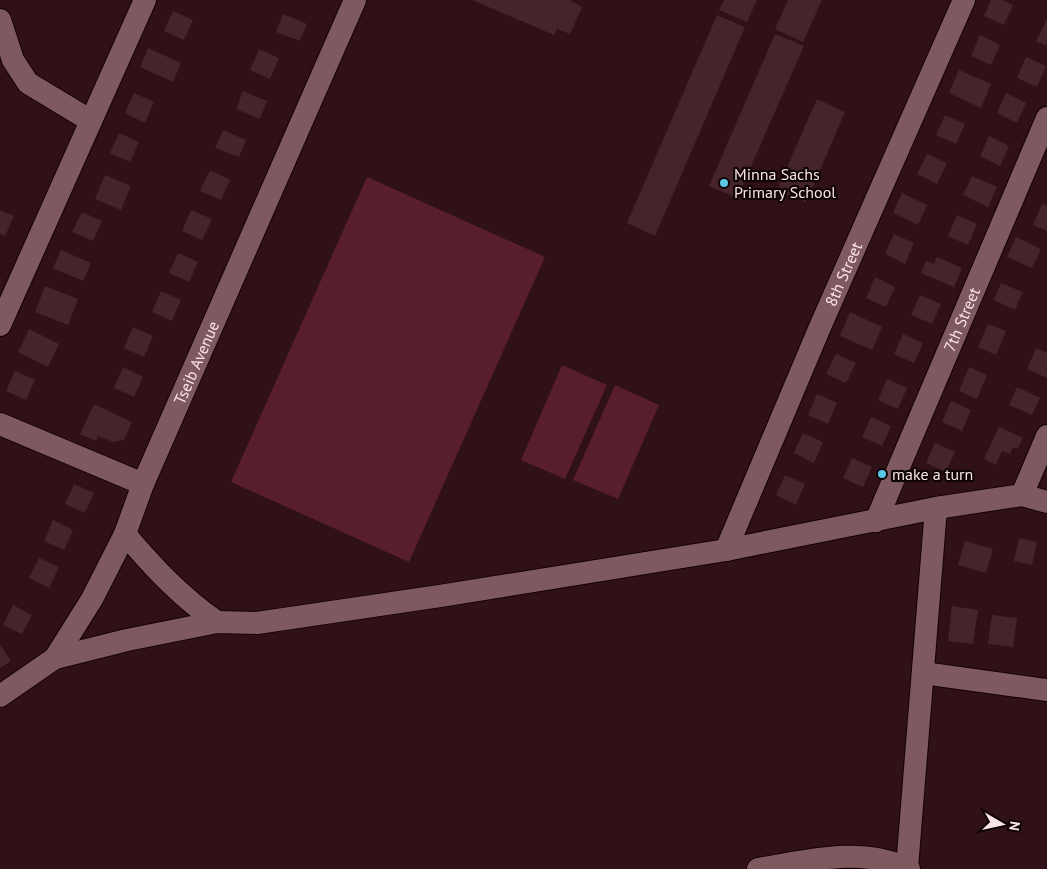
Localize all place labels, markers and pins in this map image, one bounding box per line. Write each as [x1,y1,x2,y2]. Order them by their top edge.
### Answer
place label: Minna Sachs Primary School [734,164,836,202]
marker: Minna Sachs Primary School [718,177,730,189]
place label: make a turn [892,464,973,484]
marker: make a turn [876,468,888,480]

